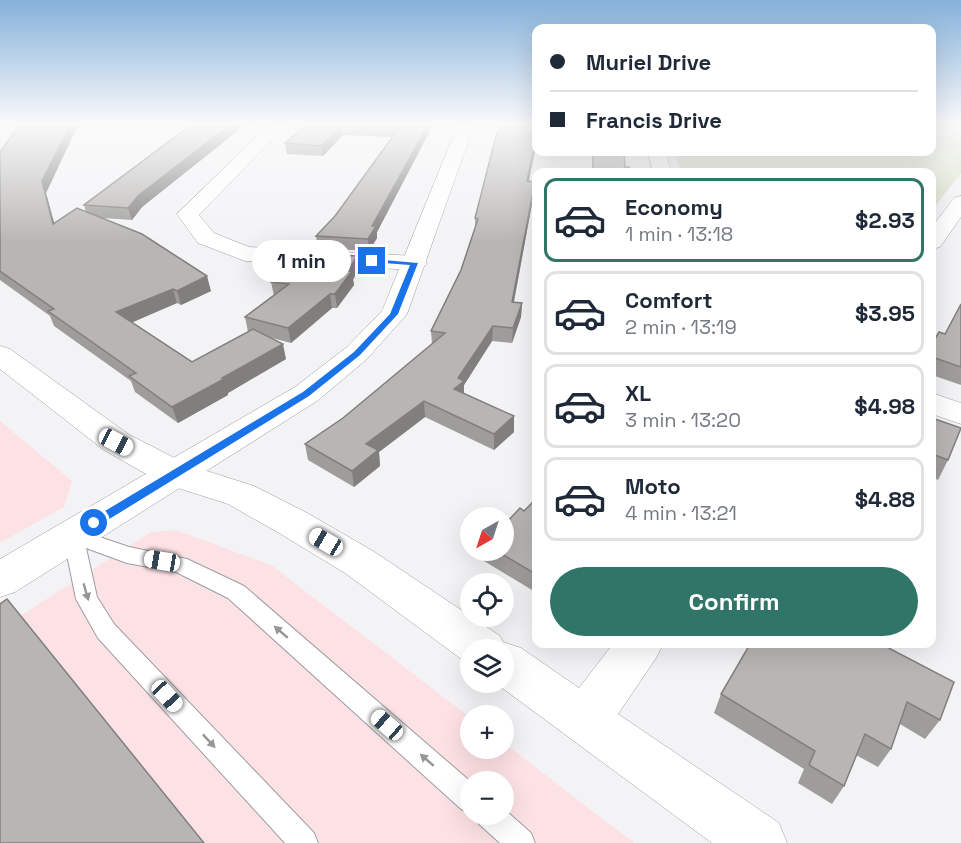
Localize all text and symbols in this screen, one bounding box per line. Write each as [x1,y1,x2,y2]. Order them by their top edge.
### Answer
text: Muriel Drive [586,48,711,76]
text: Francis Drive [586,106,722,134]
icon: car [553,193,607,247]
text: Economy [625,193,723,221]
text: $2.93 [855,206,915,234]
text: 1 min · 13:18 [625,221,733,247]
callout: 1 min [252,240,351,282]
route end [358,247,385,274]
text: 1 min [277,248,326,274]
icon: car [553,286,607,340]
text: Comfort [625,286,713,314]
text: $3.95 [855,299,915,327]
text: 2 min · 13:19 [625,314,737,340]
icon: car [553,379,607,433]
text: XL [625,379,651,407]
text: $4.98 [854,392,915,420]
text: 3 min · 13:20 [625,407,741,433]
car [96,426,136,458]
icon: car [553,472,607,526]
text: Moto [625,472,681,500]
text: $4.88 [855,485,915,513]
text: 4 min · 13:21 [625,500,737,526]
north arrow [460,507,514,561]
map controls [460,507,514,825]
route start [80,509,107,536]
car [306,525,346,559]
car [143,549,181,573]
button: Confirm [550,567,918,636]
button: locate [460,573,514,627]
one-way arrow [82,583,92,601]
one-way arrow [273,625,288,639]
button: layers [460,639,514,693]
car [148,677,186,715]
button: + [460,705,514,759]
car [368,706,406,744]
one-way arrow [202,734,216,748]
one-way arrow [420,754,435,767]
button: − [460,771,514,825]

